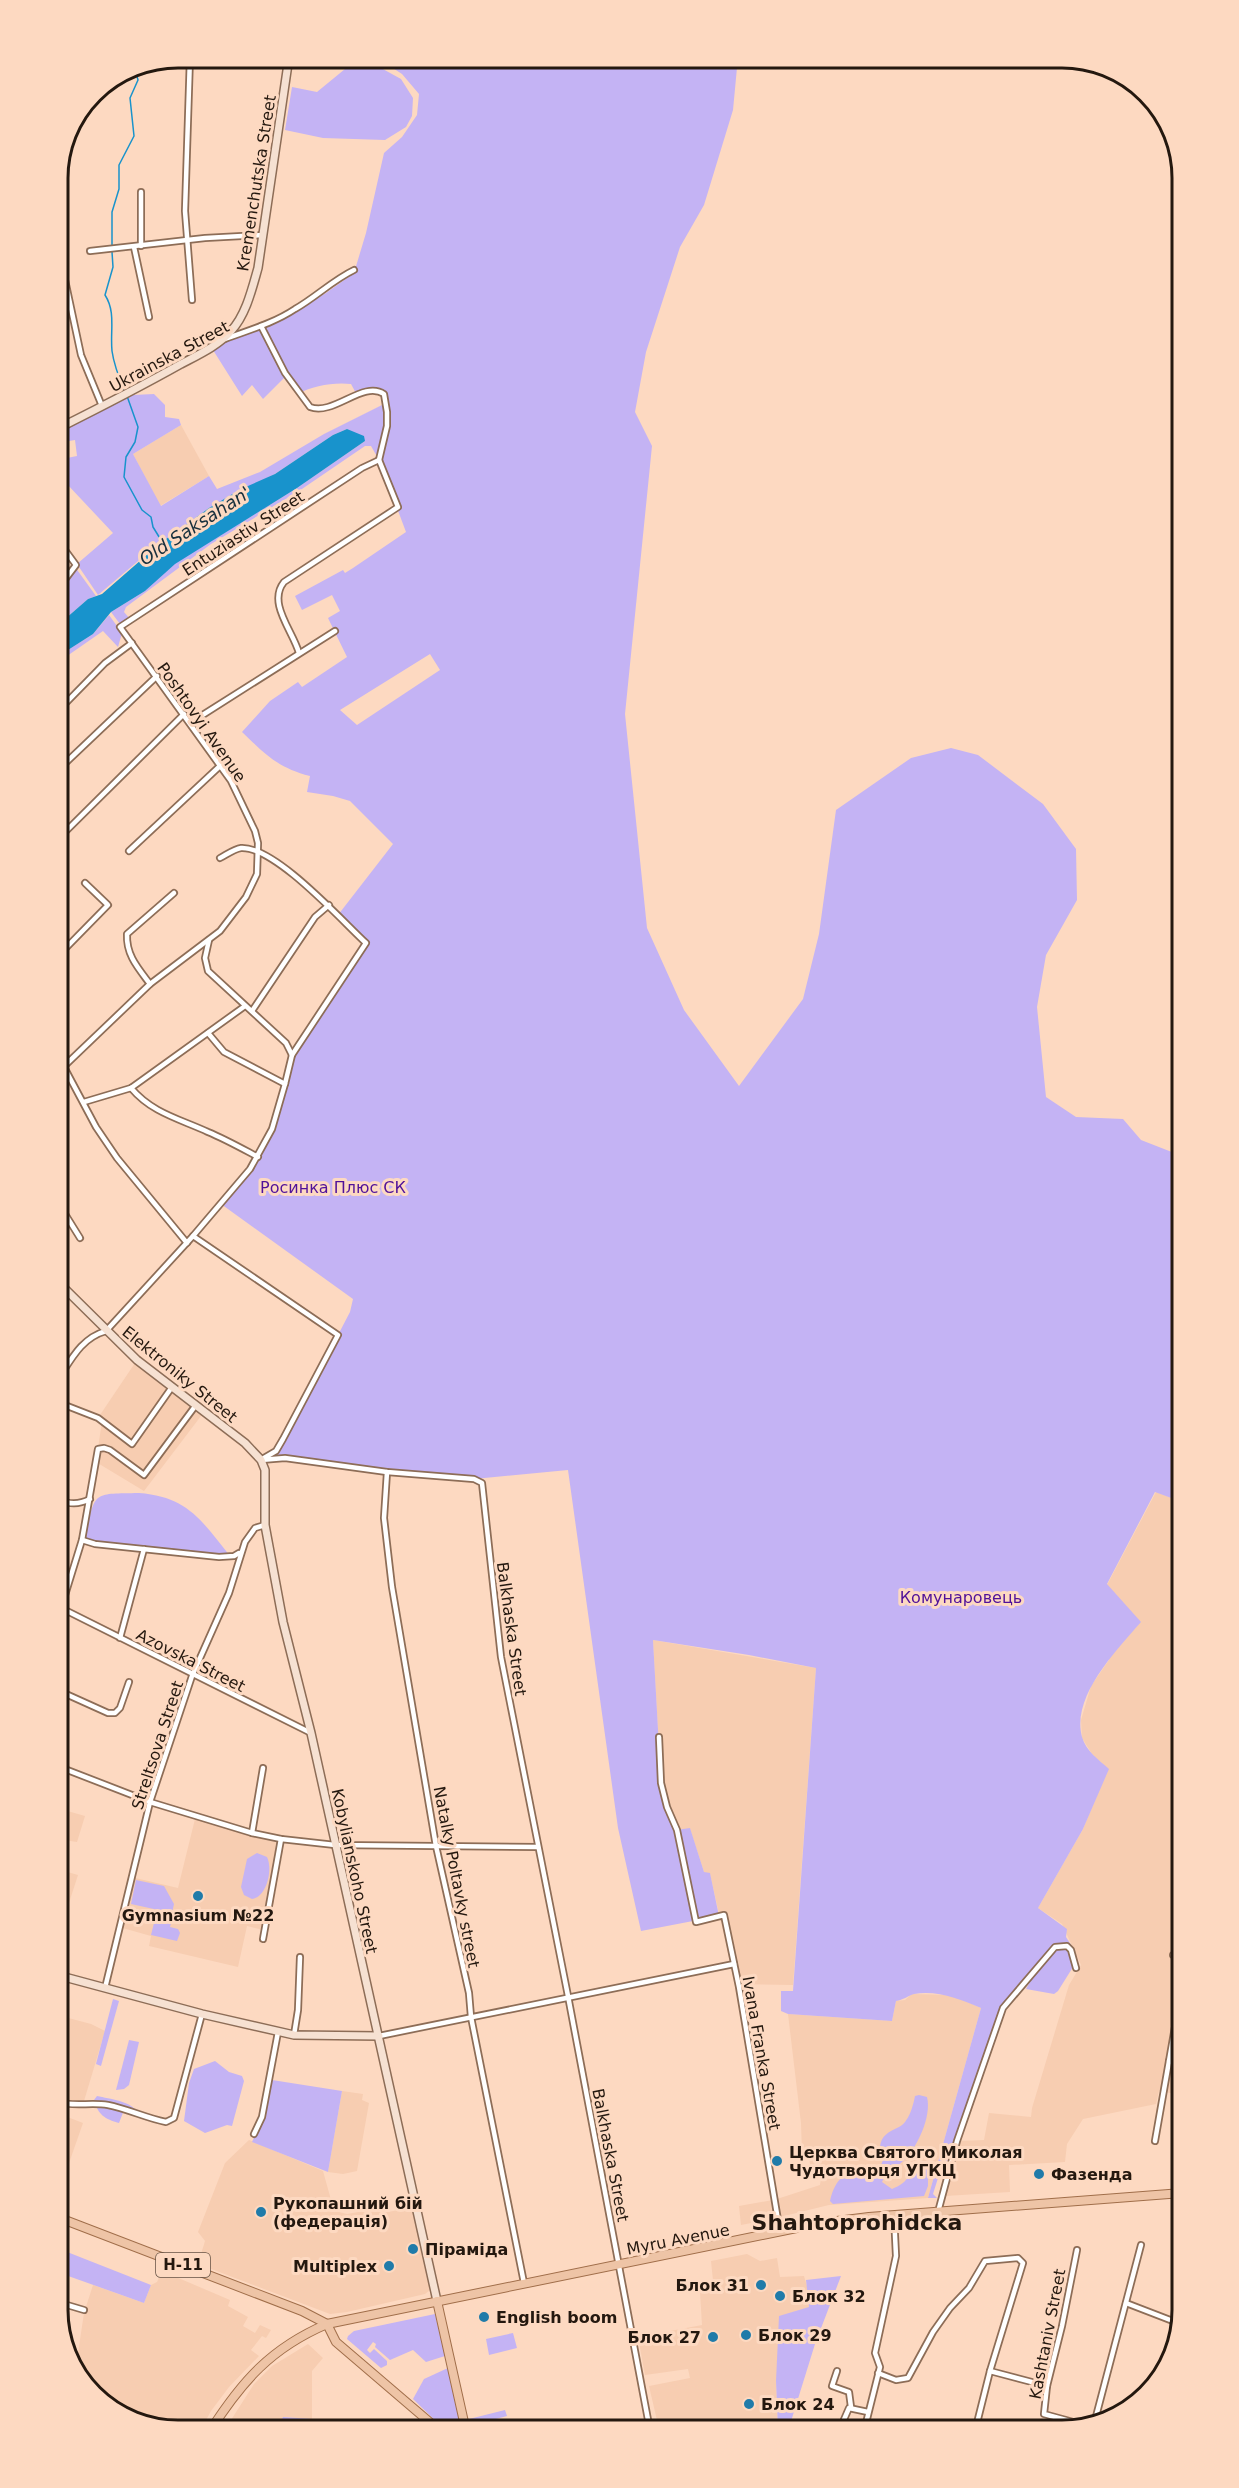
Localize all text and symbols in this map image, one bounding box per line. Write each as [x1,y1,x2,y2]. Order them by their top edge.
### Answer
street label: Kremenchutska Street [233,94,280,273]
street label: Ukrainska Street [106,317,232,396]
water label: Old Saksahan' [135,482,254,569]
street label: Entuziastiv Street [179,487,308,580]
street label: Poshtovyi Avenue [153,659,250,786]
park label: Росинка Плюс СК [260,1178,407,1197]
street label: Elektroniky Street [118,1322,241,1427]
street label: Balkhaska Street [493,1561,530,1697]
park label: Комунаровець [900,1588,1022,1607]
street label: Azovska Street [133,1625,248,1696]
street label: Streltsova Street [128,1678,187,1812]
street label: Natalky Poltavky street [430,1785,483,1969]
street label: Kobylianskoho Street [328,1787,381,1955]
marker: Gymnasium №22 [191,1889,205,1903]
place label: Gymnasium №22 [122,1906,274,1925]
street label: Ivana Franka Street [739,1975,784,2132]
street label: Balkhaska Street [588,2087,633,2223]
place label: Церква Святого Миколая Чудотворця УГКЦ [789,2143,1023,2180]
marker: Церква Святого Миколая Чудотворця УГКЦ [770,2154,784,2168]
place label: Фазенда [1051,2165,1133,2184]
marker: Фазенда [1032,2167,1046,2181]
place label: Рукопашний бій (федерація) [273,2194,423,2231]
marker: Рукопашний бій (федерація) [254,2205,268,2219]
district label: Shahtoprohidcka [752,2210,962,2235]
street label: Myru Avenue [625,2220,731,2259]
place label: Піраміда [425,2240,508,2259]
marker: Піраміда [406,2242,420,2256]
road number: Н-11 [156,2253,210,2277]
place label: Multiplex [293,2257,378,2276]
marker: Multiplex [382,2259,396,2273]
street label: Kashtaniv Street [1026,2267,1069,2401]
place label: Блок 31 [675,2276,749,2295]
marker: Блок 31 [754,2278,768,2292]
place label: Блок 32 [792,2287,866,2306]
marker: Блок 32 [773,2289,787,2303]
place label: English boom [496,2308,617,2327]
marker: English boom [477,2310,491,2324]
place label: Блок 29 [758,2326,832,2345]
place label: Блок 27 [627,2328,701,2347]
marker: Блок 29 [739,2328,753,2342]
marker: Блок 27 [706,2330,720,2344]
place label: Блок 24 [761,2395,835,2414]
marker: Блок 24 [742,2397,756,2411]

